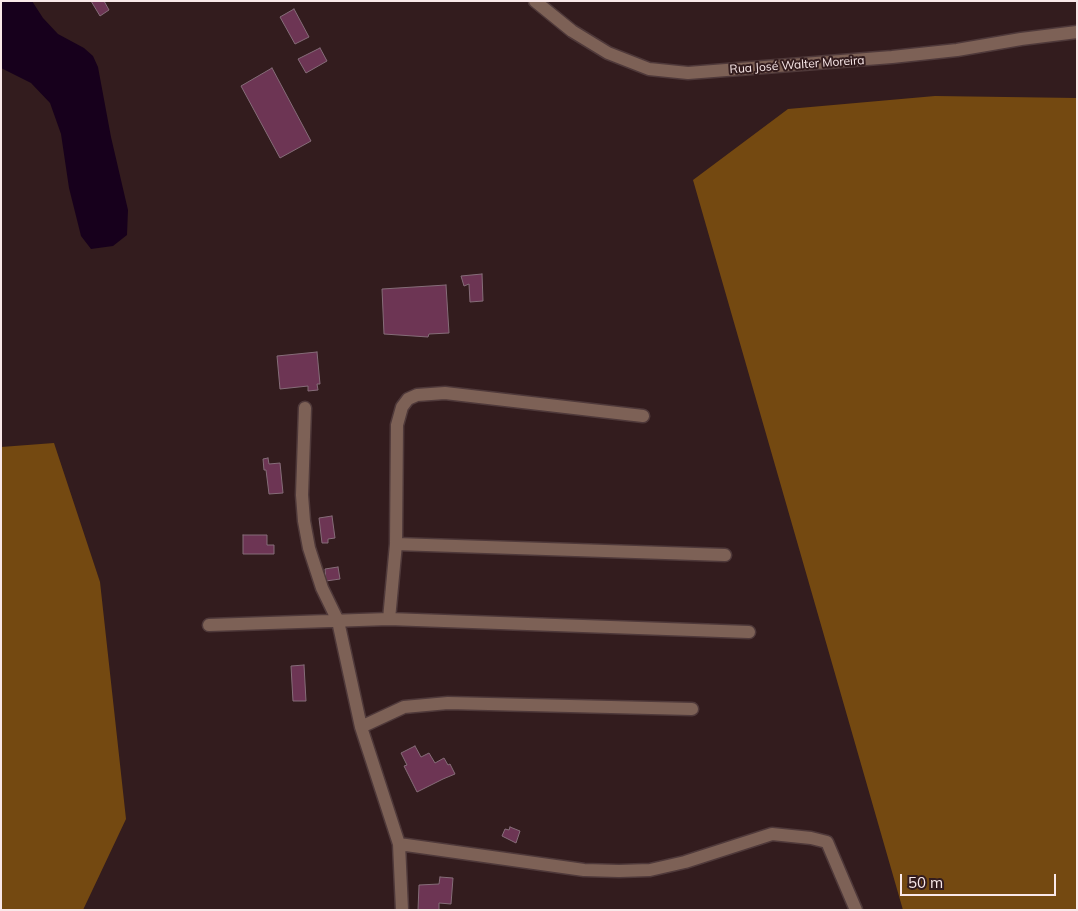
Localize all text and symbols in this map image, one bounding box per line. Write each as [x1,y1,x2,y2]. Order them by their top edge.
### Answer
street label: Rua José Walter Moreira [729,53,865,77]
scale bar [903,864,1059,896]
text: 50 m [908,873,943,892]

